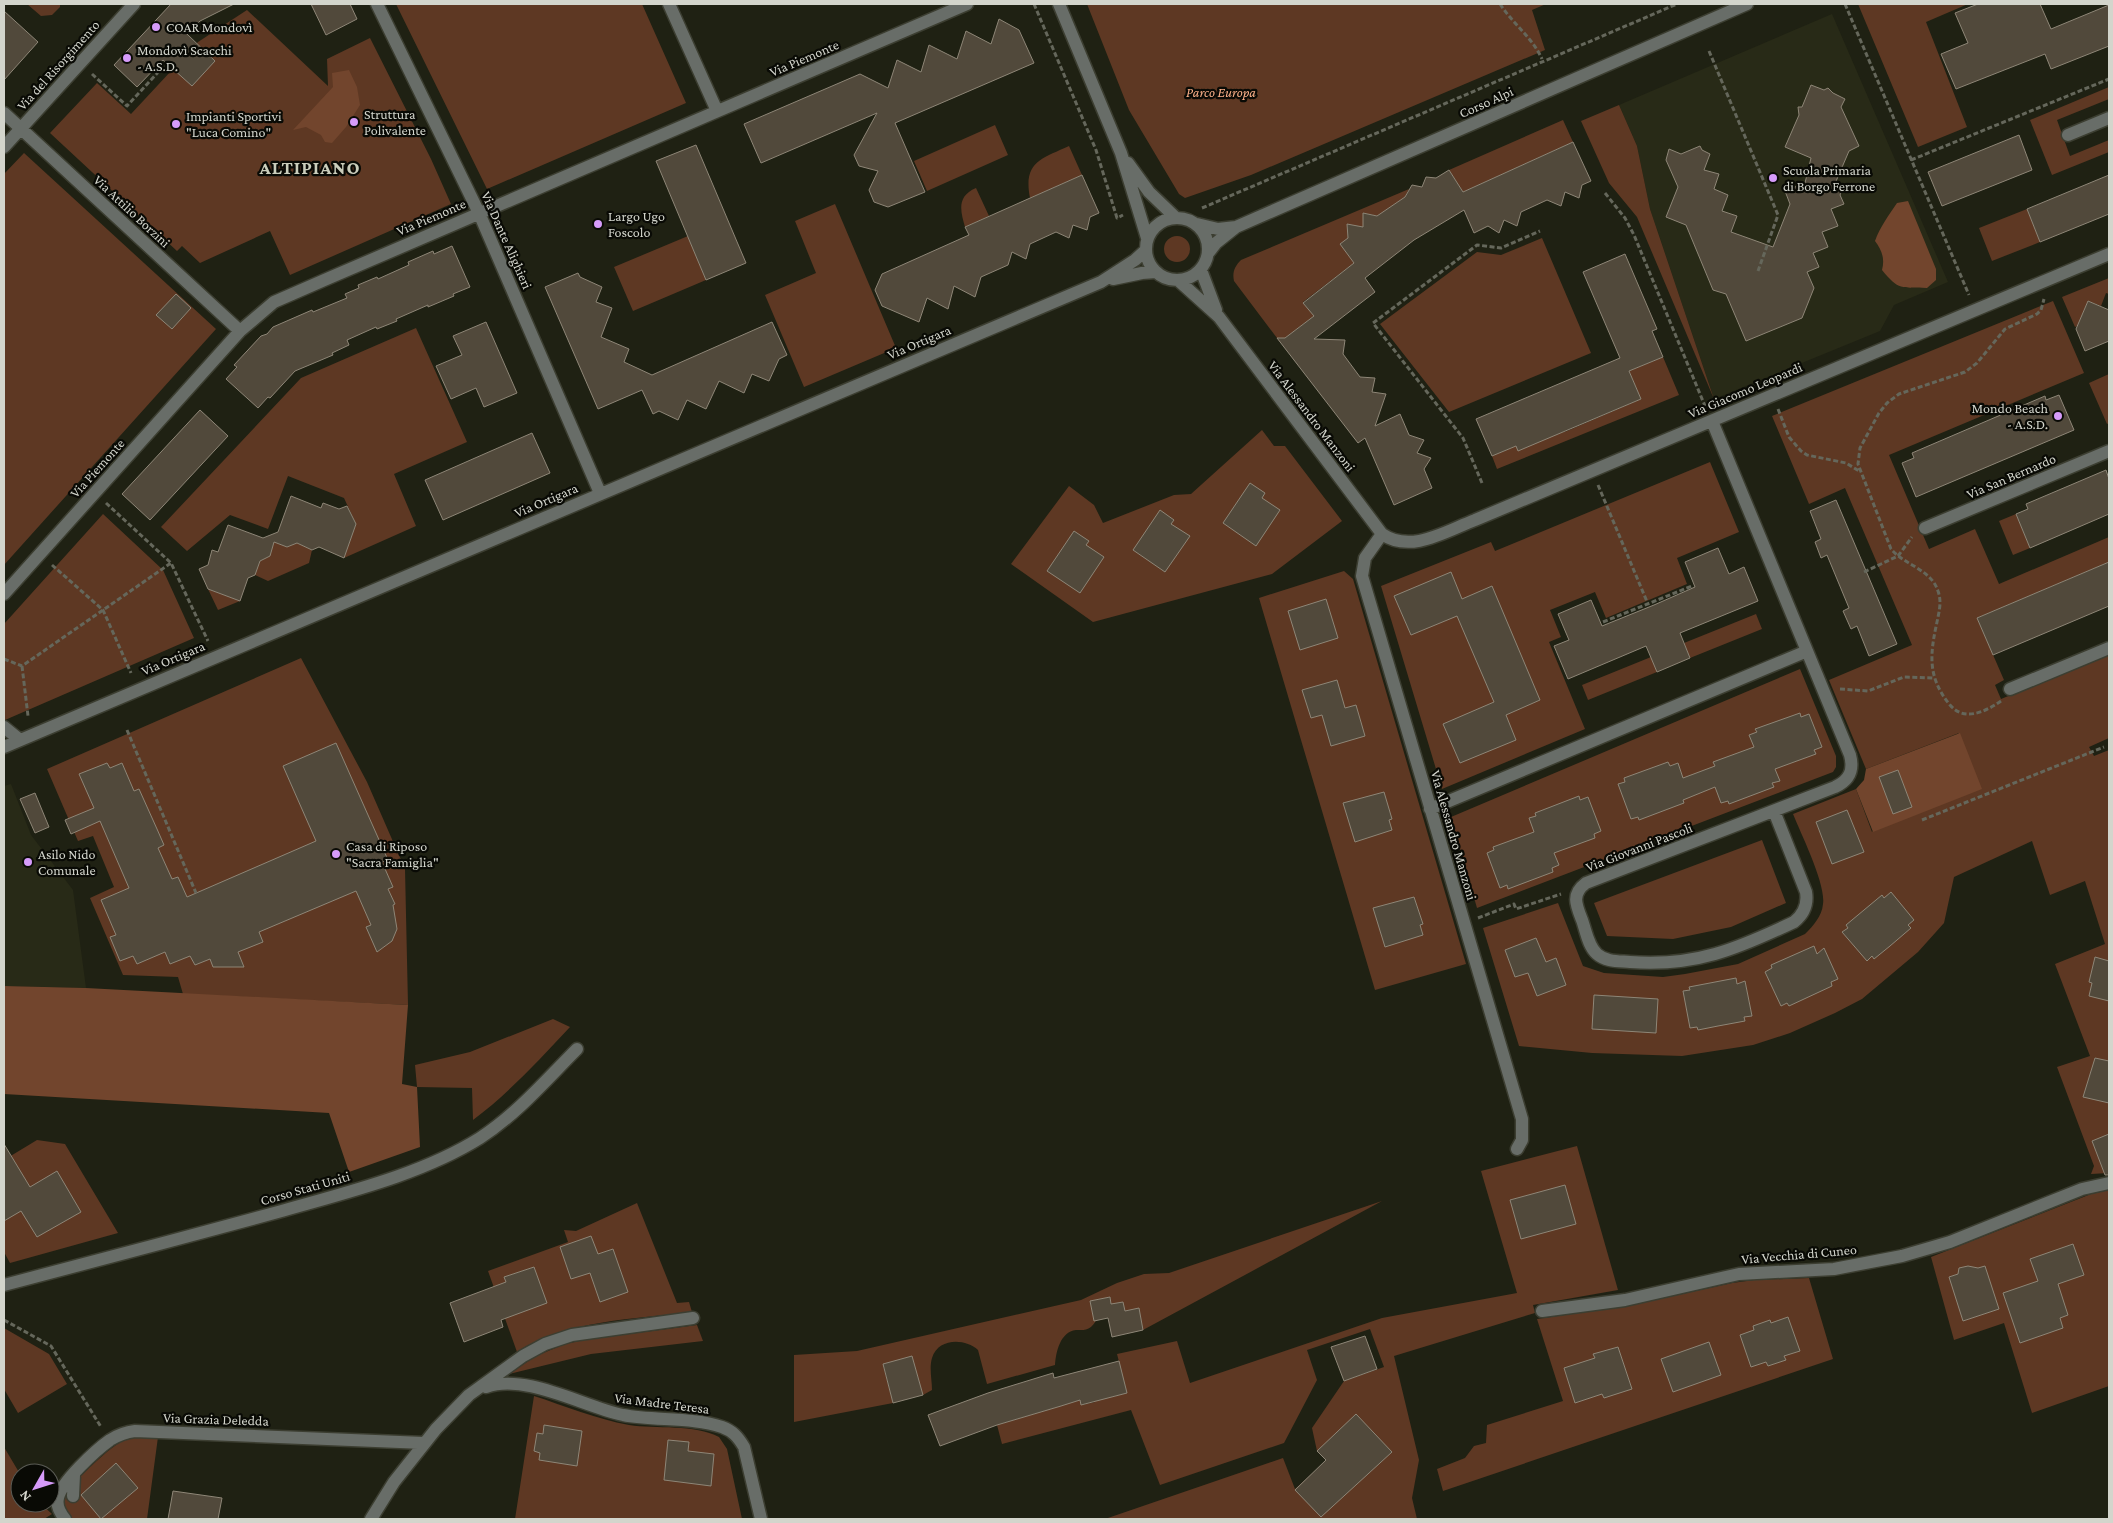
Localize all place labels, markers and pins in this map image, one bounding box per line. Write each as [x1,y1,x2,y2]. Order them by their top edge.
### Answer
place label: COAR Mondovì [166,19,253,35]
marker: COAR Mondovì [150,21,162,33]
place label: Mondovì Scacchi - A.S.D. [137,42,232,74]
marker: Mondovì Scacchi - A.S.D. [121,52,133,64]
place label: Struttura Polivalente [364,106,426,138]
place label: Impianti Sportivi "Luca Comino" [186,108,282,140]
marker: Struttura Polivalente [348,116,360,128]
marker: Impianti Sportivi "Luca Comino" [170,118,182,130]
place label: Scuola Primaria di Borgo Ferrone [1783,162,1875,194]
marker: Scuola Primaria di Borgo Ferrone [1767,172,1779,184]
place label: Largo Ugo Foscolo [608,208,665,240]
marker: Largo Ugo Foscolo [592,218,604,230]
place label: Mondo Beach - A.S.D. [1971,400,2048,432]
marker: Mondo Beach - A.S.D. [2052,410,2064,422]
place label: Casa di Riposo "Sacra Famiglia" [346,838,439,870]
place label: Asilo Nido Comunale [38,846,96,878]
marker: Casa di Riposo "Sacra Famiglia" [330,848,342,860]
marker: Asilo Nido Comunale [22,856,34,868]

